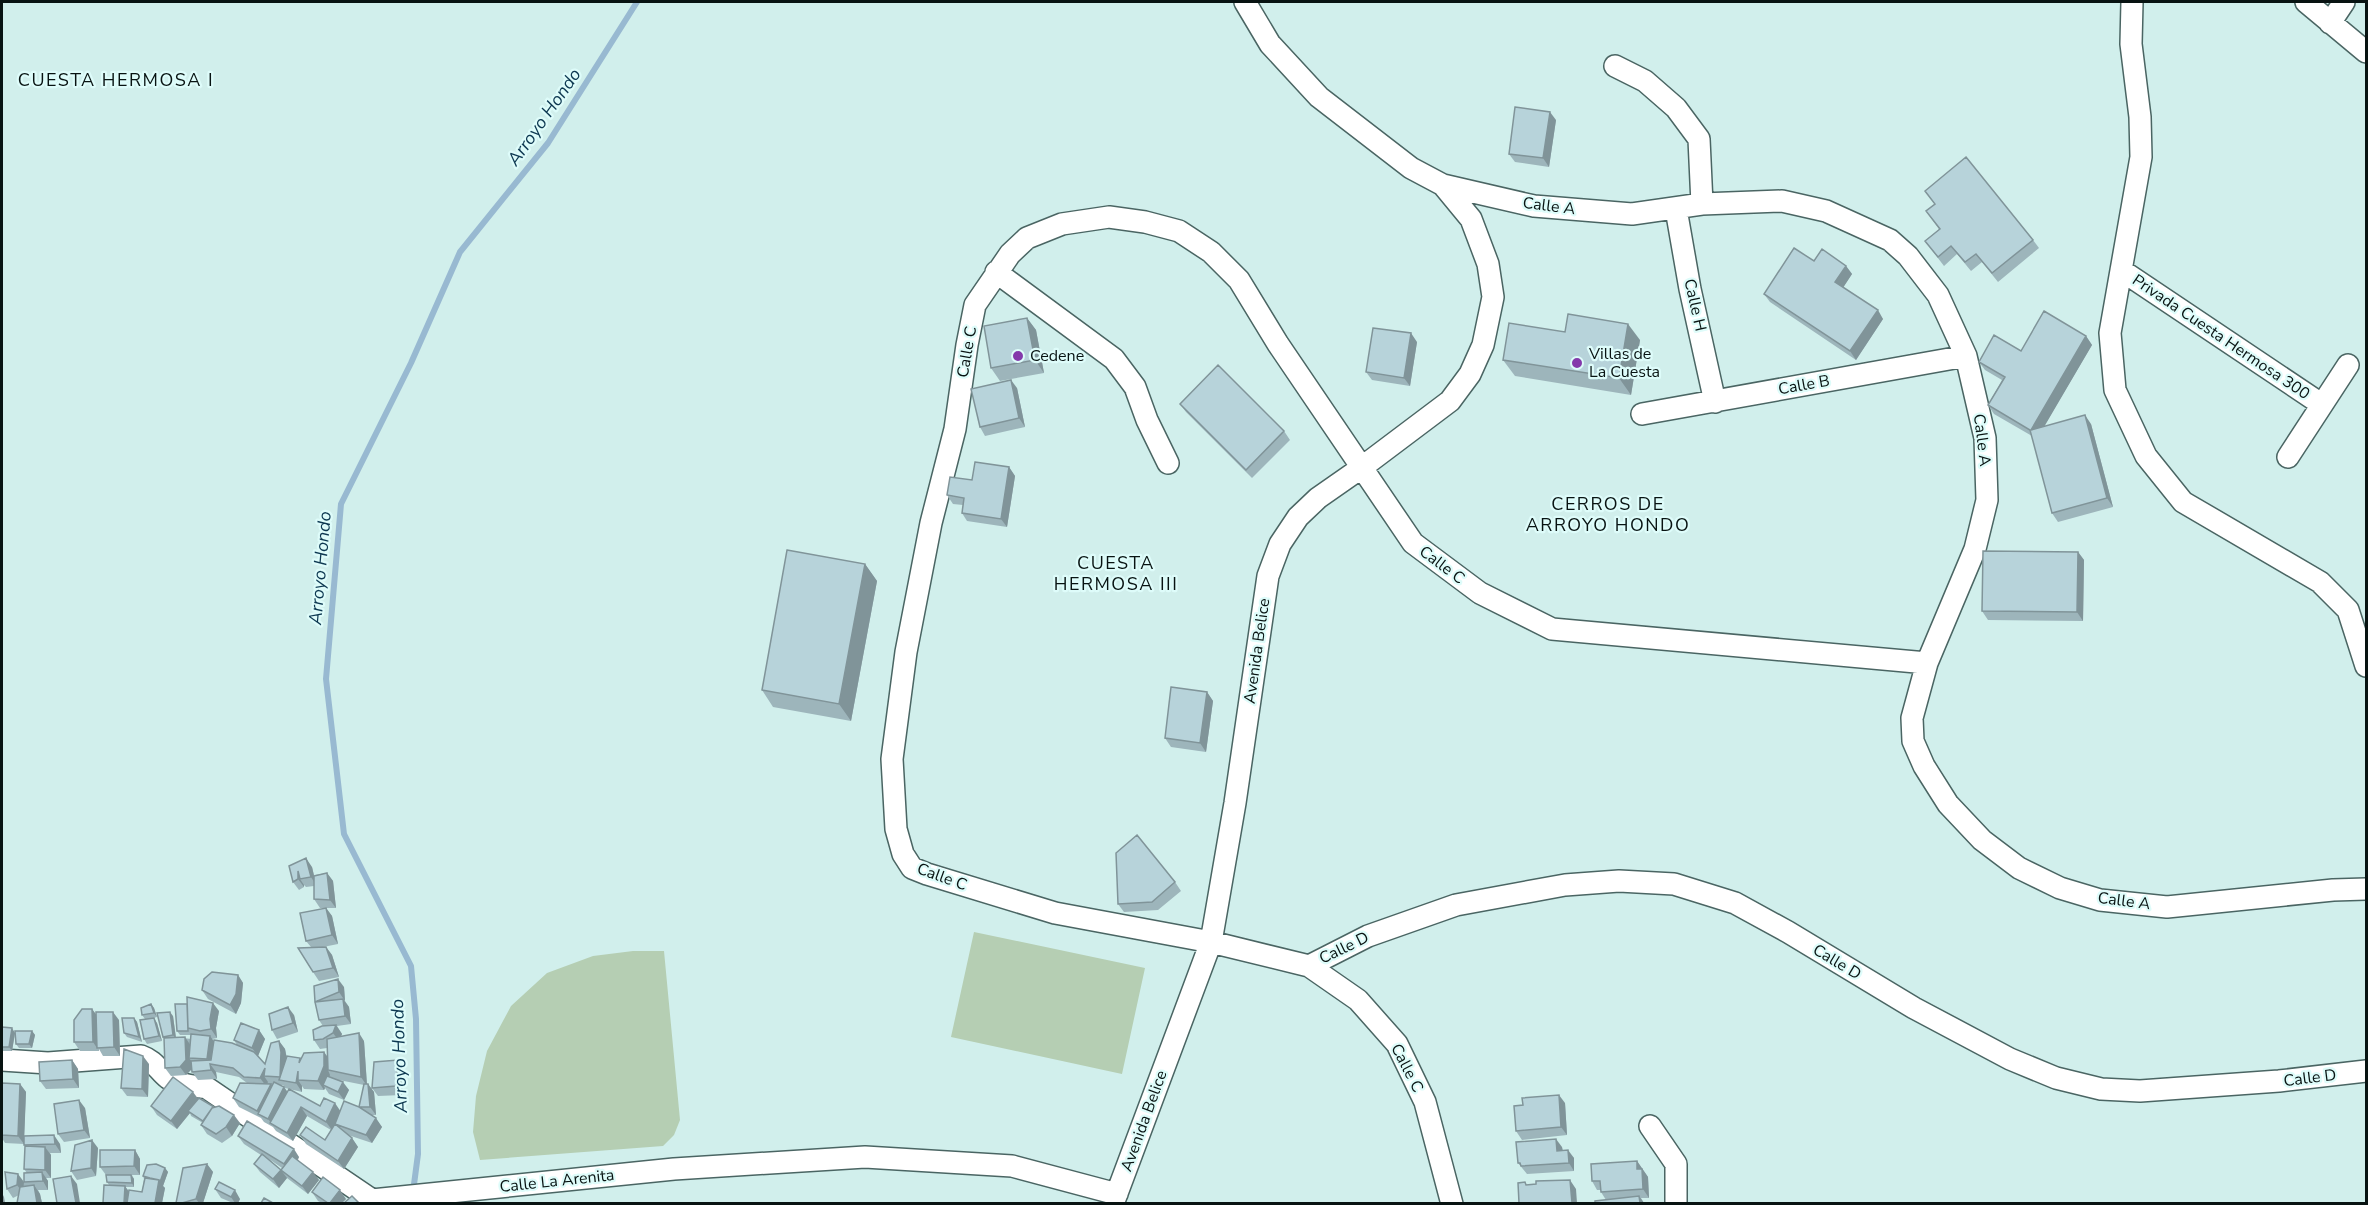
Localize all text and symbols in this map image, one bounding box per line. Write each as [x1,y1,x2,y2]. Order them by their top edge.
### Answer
water label: Arroyo Hondo [501,63,587,171]
district label: CUESTA HERMOSA I [18,68,214,92]
street label: Calle A [1522,192,1577,220]
street label: Privada Cuesta Hermosa 300 [2128,269,2314,405]
street label: Calle H [1678,277,1712,333]
street label: Calle C [952,324,982,379]
place label: Villas de La Cuesta [1588,343,1660,383]
place label: Cedene [1030,345,1084,367]
marker: Cedene [1011,349,1025,363]
marker: Villas de La Cuesta [1570,356,1584,370]
street label: Calle B [1777,370,1831,400]
street label: Calle A [1968,413,1996,468]
district label: CERROS DE ARROYO HONDO [1526,492,1690,537]
water label: Arroyo Hondo [303,510,337,627]
street label: Calle C [1415,541,1469,589]
district label: CUESTA HERMOSA III [1054,551,1178,596]
street label: Avenida Belice [1239,597,1275,705]
street label: Calle C [914,858,970,896]
street label: Calle A [2097,887,2152,915]
street label: Calle D [1315,927,1373,969]
street label: Calle D [1809,939,1865,985]
water label: Arroyo Hondo [385,999,413,1114]
street label: Calle C [1385,1040,1429,1096]
street label: Calle D [2282,1064,2338,1092]
street label: Avenida Belice [1116,1067,1172,1175]
street label: Calle La Arenita [499,1164,615,1198]

